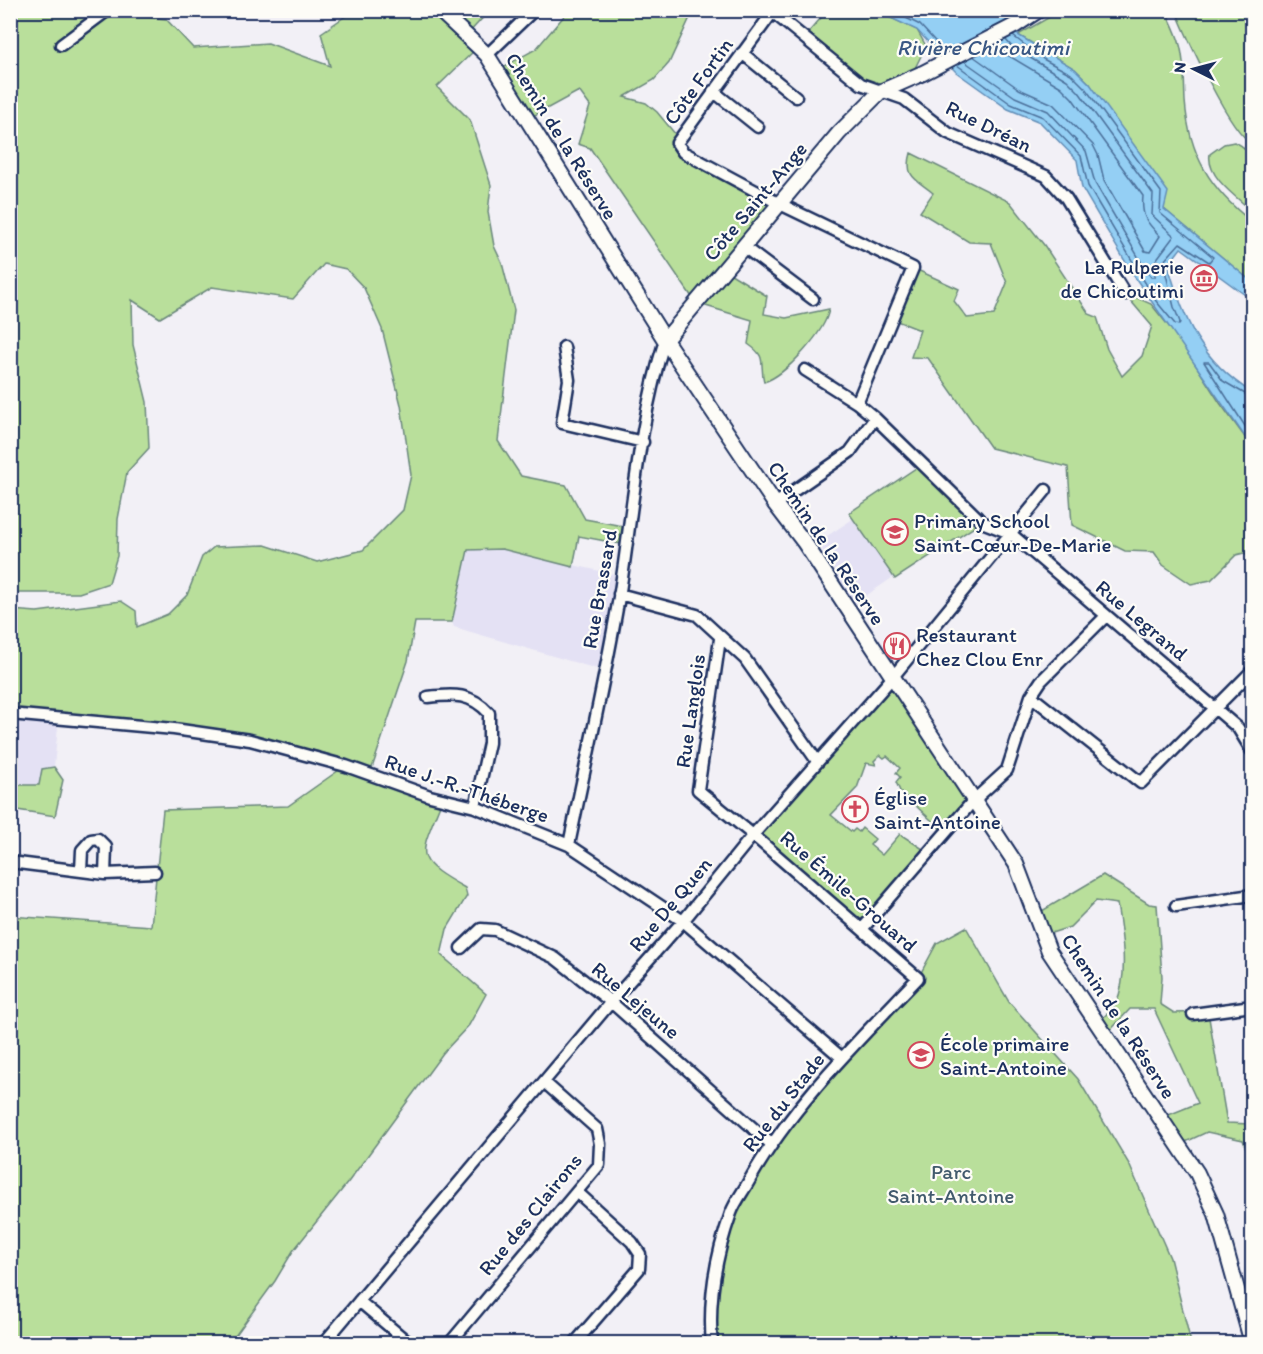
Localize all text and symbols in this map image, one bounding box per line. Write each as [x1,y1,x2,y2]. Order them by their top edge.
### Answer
street label: Côte Fortin [658,33,738,129]
water label: Rivière Chicoutimi [897,34,1072,61]
north arrow [1164,39,1224,99]
street label: Chemin de la Réserve [501,48,623,224]
text: N [1170,61,1190,74]
street label: Rue Dréan [942,94,1036,158]
street label: Côte Saint-Ange [698,136,812,266]
place label: La Pulperie de Chicoutimi [1061,254,1184,303]
museum icon: La Pulperie de Chicoutimi [1189,263,1219,293]
street label: Chemin de la Réserve [763,456,891,630]
place label: Primary School Saint-Cœur-De-Marie [914,508,1111,557]
school or university icon: Primary School Saint-Cœur-De-Marie [880,517,910,547]
street label: Rue Brassard [576,527,622,651]
street label: Rue Legrand [1091,574,1194,666]
place label: Restaurant Chez Clou Enr [916,622,1043,671]
restaurant icon: Restaurant Chez Clou Enr [882,631,912,661]
street label: Rue Langlois [670,653,710,769]
street label: Rue J.-R.-Théberge [382,748,552,828]
place label: Église Saint-Antoine [874,785,1001,834]
church icon: Église Saint-Antoine [840,794,870,824]
street label: Rue Émile-Grouard [775,825,923,957]
street label: Rue De Quen [623,852,717,956]
street label: Chemin de la Réserve [1056,929,1182,1103]
street label: Rue Lejeune [587,956,685,1044]
place label: École primaire Saint-Antoine [940,1031,1069,1080]
school or university icon: École primaire Saint-Antoine [906,1040,936,1070]
street label: Rue du Stade [737,1047,829,1157]
street label: Rue des Clairons [473,1148,587,1280]
park label: Parc Saint-Antoine [888,1159,1014,1208]

